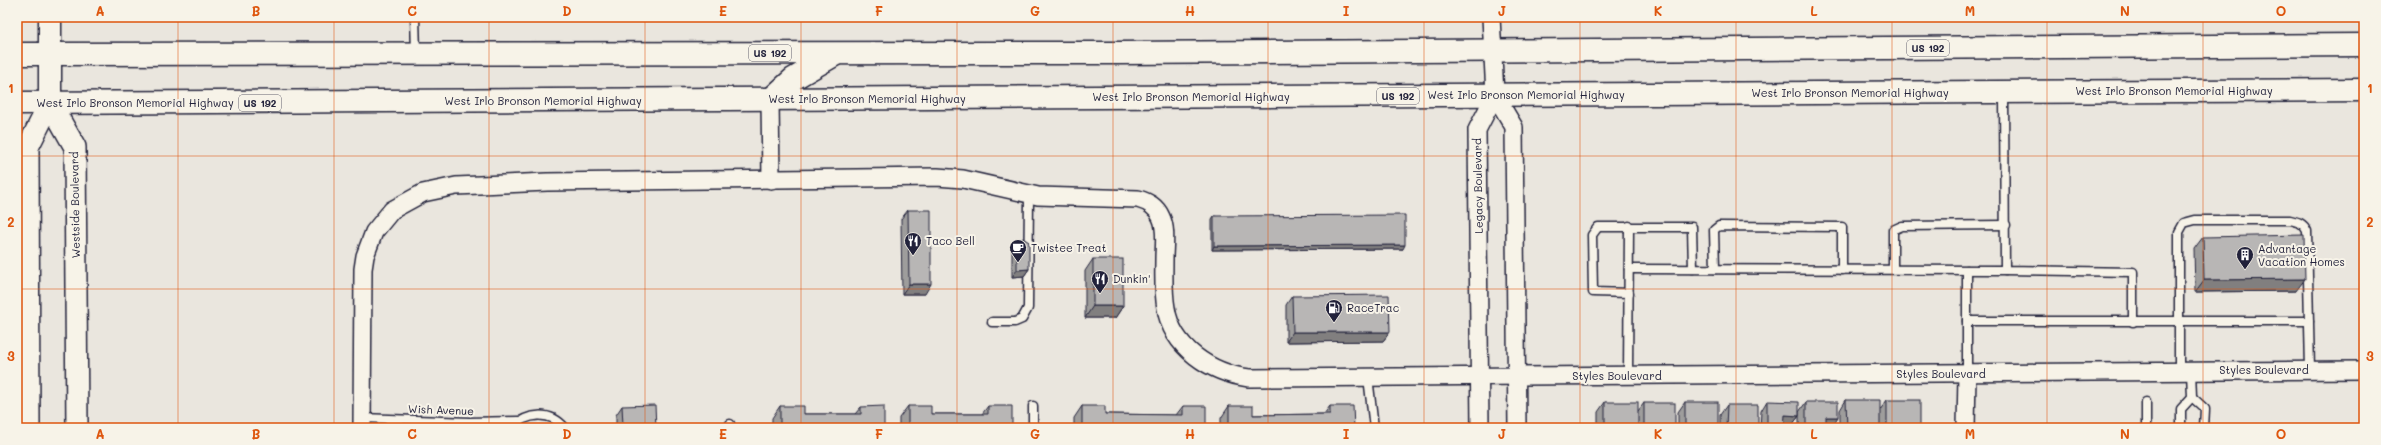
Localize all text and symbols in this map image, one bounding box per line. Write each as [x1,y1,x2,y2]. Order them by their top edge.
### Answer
text: A [95,2,105,19]
text: B [252,2,261,19]
text: C [407,2,417,19]
text: D [562,2,572,19]
text: E [719,2,727,19]
text: F [875,2,883,19]
text: G [1030,2,1040,19]
text: H [1185,2,1195,19]
text: I [1343,2,1350,19]
text: J [1498,2,1506,19]
text: K [1654,2,1663,19]
text: L [1810,2,1818,19]
text: M [1965,2,1975,19]
text: N [2120,2,2130,19]
text: O [2276,2,2286,19]
road number: US 192 [1907,40,1949,56]
road number: US 192 [749,45,791,61]
text: 1 [8,79,14,96]
text: 1 [2367,79,2373,96]
street label: West Irlo Bronson Memorial Highway [2075,83,2273,98]
street label: West Irlo Bronson Memorial Highway [1751,85,1949,100]
street label: West Irlo Bronson Memorial Highway [1427,87,1625,102]
road number: US 192 [1377,88,1419,104]
street label: West Irlo Bronson Memorial Highway [1092,89,1290,104]
street label: West Irlo Bronson Memorial Highway [768,91,966,106]
street label: West Irlo Bronson Memorial Highway [444,93,642,108]
street label: West Irlo Bronson Memorial Highway [36,95,234,110]
road number: US 192 [239,95,281,111]
street label: Legacy Boulevard [1469,138,1486,234]
street label: Westside Boulevard [66,151,83,259]
text: 2 [7,213,15,230]
text: 2 [2366,213,2374,230]
restaurant icon: Taco Bell [903,231,923,256]
place label: Taco Bell [926,233,975,248]
cafe icon: Twistee Treat [1008,238,1028,263]
place label: Twistee Treat [1031,240,1107,255]
place label: Advantage Vacation Homes [2258,241,2345,269]
building icon: Advantage Vacation Homes [2235,245,2255,270]
restaurant icon: Dunkin' [1090,269,1110,294]
place label: Dunkin' [1113,271,1150,286]
fuel station icon: RaceTrac [1324,298,1344,323]
place label: RaceTrac [1347,300,1399,315]
text: 3 [7,347,15,364]
text: 3 [2366,347,2374,364]
street label: Styles Boulevard [2219,362,2309,377]
street label: Styles Boulevard [1896,366,1986,381]
street label: Styles Boulevard [1572,368,1662,383]
street label: Wish Avenue [408,401,475,418]
text: A [95,425,105,442]
text: B [252,425,261,442]
text: C [407,425,417,442]
text: D [562,425,572,442]
text: E [719,425,727,442]
text: F [875,425,883,442]
text: G [1030,425,1040,442]
text: H [1185,425,1195,442]
text: I [1343,425,1350,442]
text: J [1498,425,1506,442]
text: K [1654,425,1663,442]
text: L [1810,425,1818,442]
text: M [1965,425,1975,442]
text: N [2120,425,2130,442]
text: O [2276,425,2286,442]

